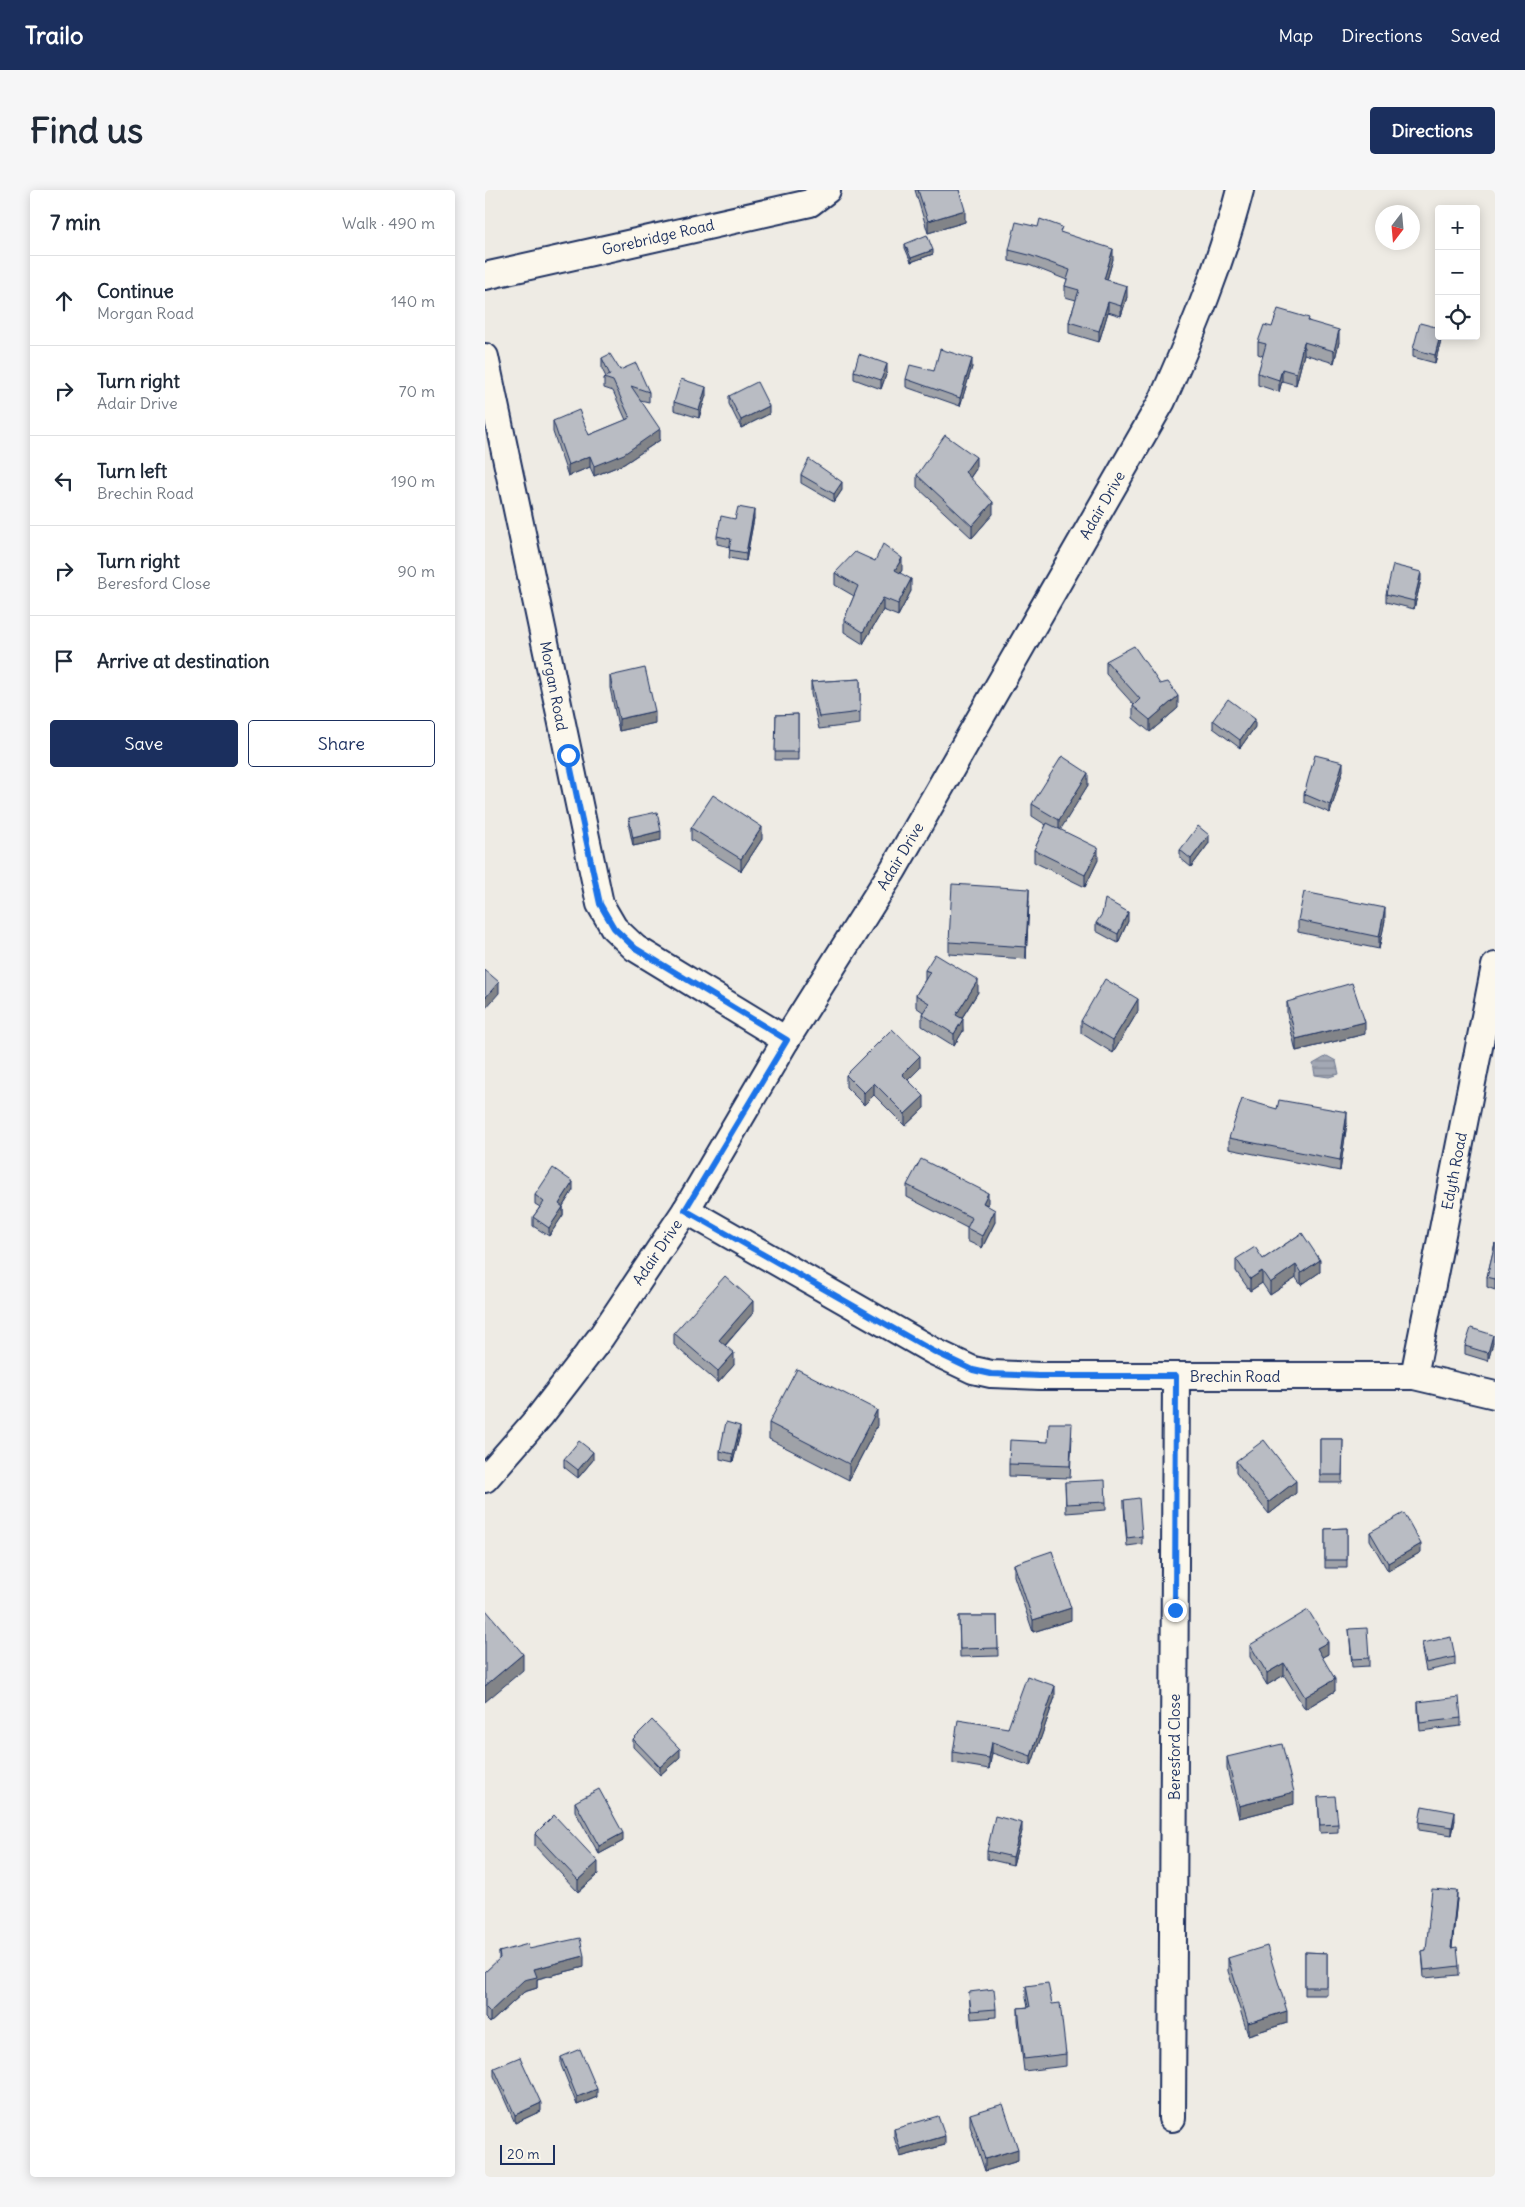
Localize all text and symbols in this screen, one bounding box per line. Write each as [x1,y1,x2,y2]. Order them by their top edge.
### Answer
text: Trailo [25,20,83,50]
text: Map [1278,24,1313,47]
text: Directions [1341,24,1423,47]
text: Saved [1451,24,1500,47]
button: Directions [1370,107,1495,154]
text: Find us [30,108,143,152]
north arrow [1375,205,1420,250]
map controls [1435,205,1480,340]
button: + [1435,205,1480,250]
text: 7 min [50,209,101,236]
text: Walk · 490 m [342,213,435,233]
street label: Gorebridge Road [600,215,716,259]
button: − [1435,250,1480,295]
text: Continue [97,279,174,303]
icon: ahead [50,287,78,315]
text: 140 m [391,291,435,311]
button: locate [1435,295,1480,340]
text: Morgan Road [97,303,194,323]
text: Turn right [97,369,180,393]
icon: right [50,377,78,405]
text: 70 m [399,381,435,401]
text: Adair Drive [97,393,178,413]
text: Turn left [97,459,167,483]
icon: left [50,467,78,495]
street label: Adair Drive [1075,468,1129,542]
text: 190 m [391,471,435,491]
text: Brechin Road [97,483,194,503]
text: Turn right [97,549,180,573]
icon: right [50,557,78,585]
text: 90 m [397,561,435,581]
text: Beresford Close [97,573,211,593]
street label: Morgan Road [536,640,572,733]
icon: arrive [50,647,78,675]
text: Arrive at destination [97,649,270,673]
button: Save [50,720,238,767]
button: Share [248,720,435,767]
route start [557,744,580,767]
street label: Adair Drive [872,819,928,893]
street label: Edyth Road [1437,1131,1471,1211]
street label: Adair Drive [628,1215,686,1289]
street label: Brechin Road [1190,1367,1281,1386]
route end [1164,1599,1187,1622]
street label: Beresford Close [1165,1694,1184,1800]
scale bar [500,2142,555,2165]
text: 20 m [507,2145,540,2163]

